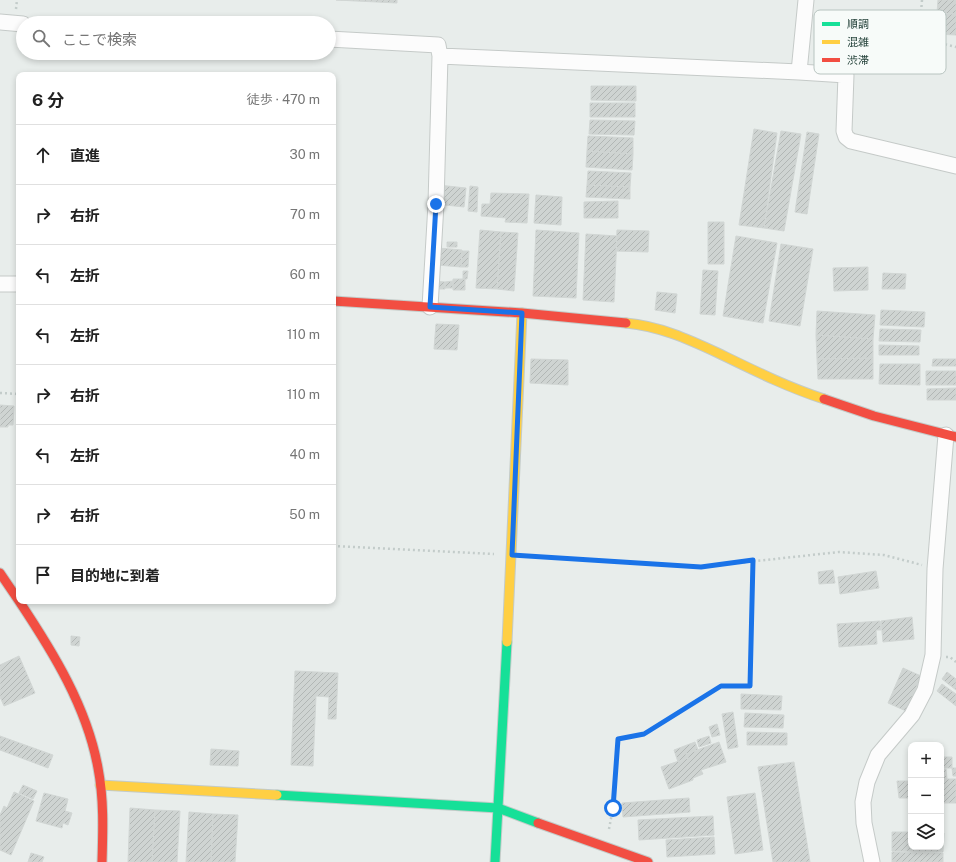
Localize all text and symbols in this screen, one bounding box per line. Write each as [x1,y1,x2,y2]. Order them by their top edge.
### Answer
legend [814,10,946,74]
search box [16,16,336,60]
text: 順調 [847,18,869,30]
icon: search [30,27,52,49]
text: ここで検索 [62,31,137,48]
text: 混雑 [847,36,869,48]
text: 渋滞 [847,54,869,66]
text: 6 分 [32,90,64,110]
text: 徒歩 · 470 m [247,92,320,107]
icon: ahead [32,144,54,166]
text: 直進 [70,147,100,164]
text: 30 m [290,147,320,162]
route end [427,195,445,213]
icon: right [32,204,54,226]
text: 右折 [70,207,100,224]
text: 70 m [290,207,320,222]
icon: left [32,264,54,286]
text: 左折 [70,267,100,284]
text: 60 m [290,267,320,282]
icon: left [32,324,54,346]
text: 左折 [70,327,100,344]
text: 110 m [287,327,320,342]
icon: right [32,384,54,406]
text: 右折 [70,387,100,404]
text: 110 m [287,387,320,402]
icon: left [32,444,54,466]
text: 左折 [70,447,100,464]
text: 40 m [289,447,320,462]
icon: right [32,504,54,526]
text: 右折 [70,507,100,524]
text: 50 m [289,507,320,522]
icon: arrive [32,564,54,586]
text: 目的地に到着 [70,567,160,584]
map controls [908,742,944,850]
button: + [908,742,944,778]
button: − [908,778,944,814]
route start [604,799,622,817]
button: layers [908,814,944,850]

